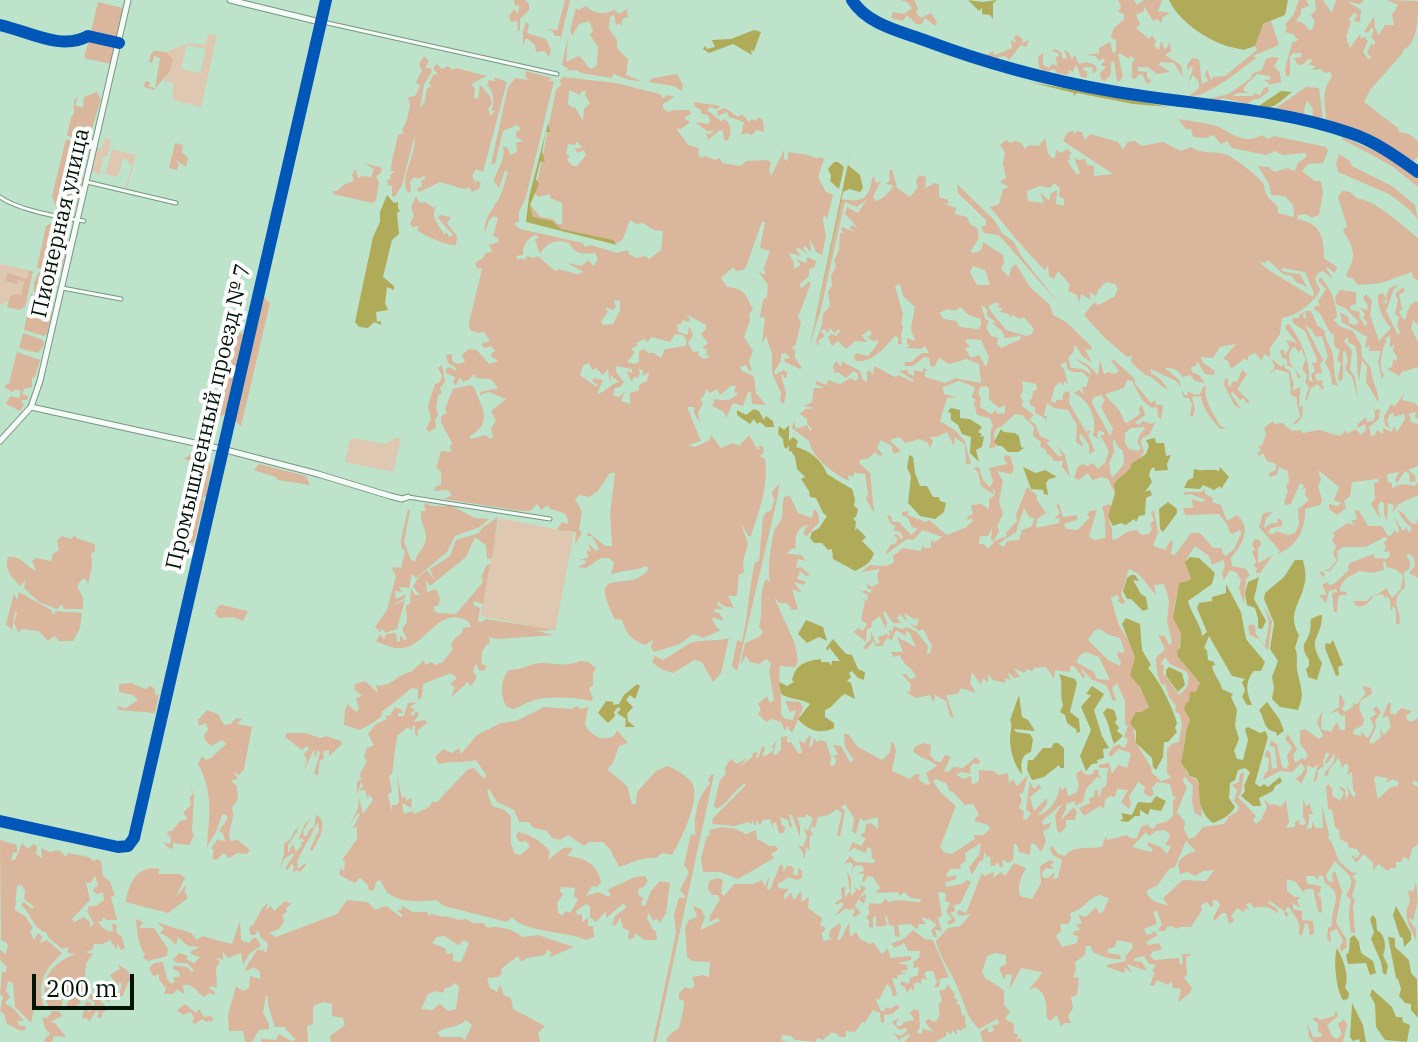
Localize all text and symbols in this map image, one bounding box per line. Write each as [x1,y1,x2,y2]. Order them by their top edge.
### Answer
street label: Пионерная улица [26,126,96,320]
street label: Промышленный проезд № 7 [161,261,257,573]
scale bar [36,958,138,1008]
text: 200 m [46,972,118,1004]

